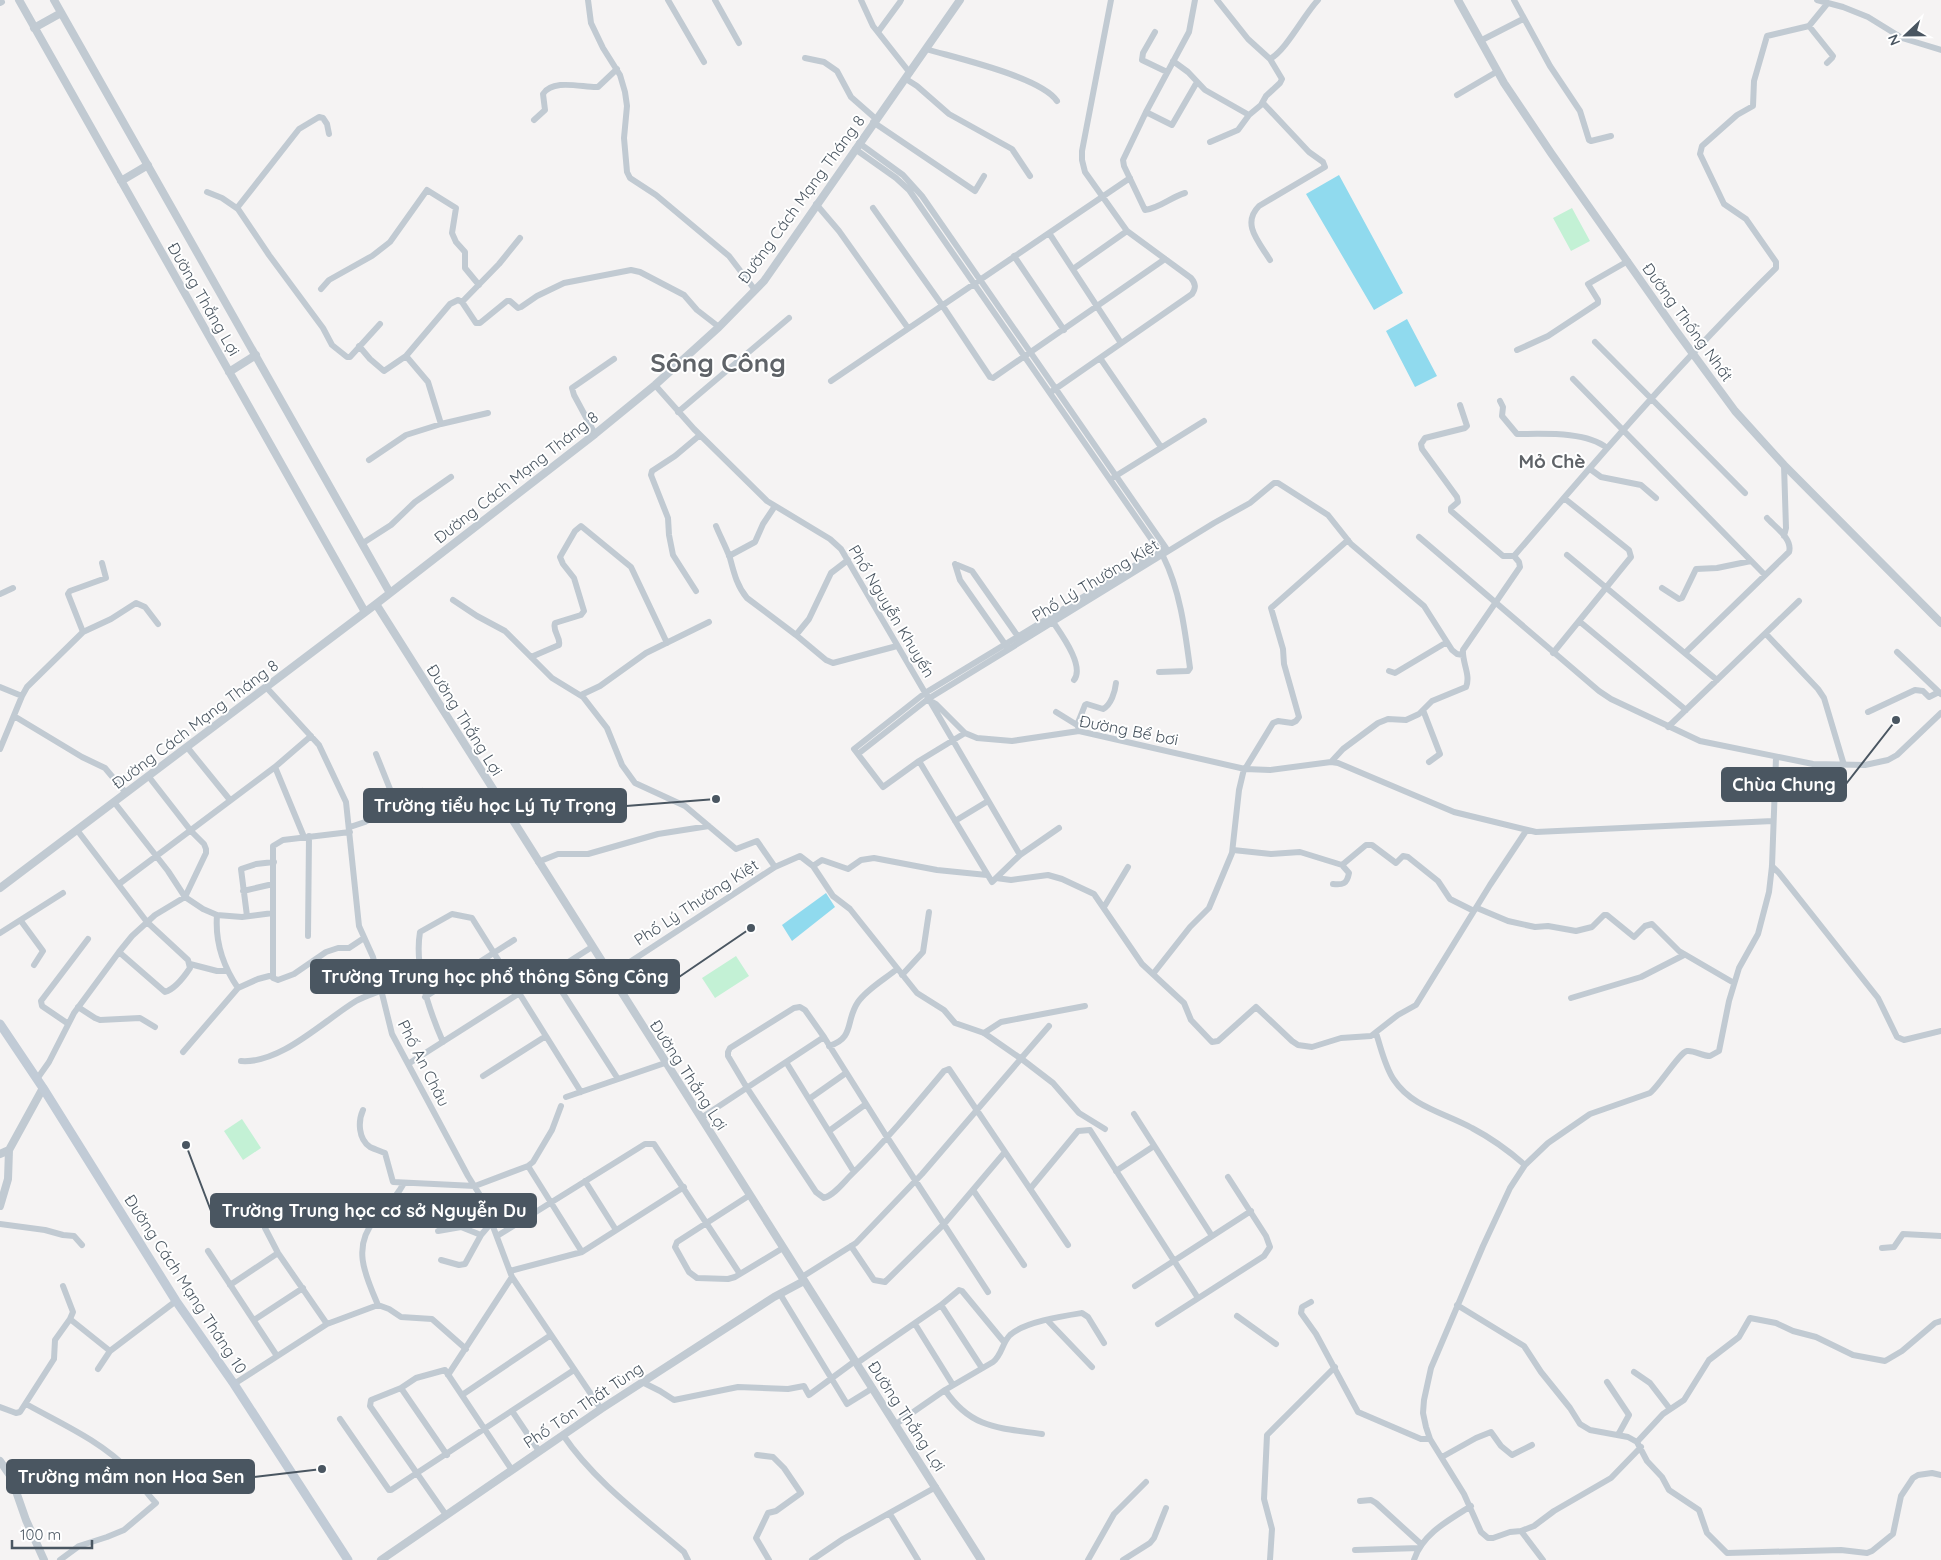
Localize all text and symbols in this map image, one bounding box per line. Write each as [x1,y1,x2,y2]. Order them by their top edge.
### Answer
north arrow [1881,10,1931,60]
text: N [1884,32,1904,48]
street label: Đường Cách Mạng Tháng 8 [733,111,869,287]
street label: Đường Thắng Lợi [163,239,245,359]
street label: Đường Thống Nhất [1638,259,1738,385]
district label: Sông Công [650,346,786,379]
street label: Đường Cách Mạng Tháng 8 [430,407,602,547]
district label: Mỏ Chè [1519,449,1586,473]
street label: Phố Lý Thường Kiệt [1028,534,1162,626]
street label: Phố Nguyễn Khuyến [844,541,940,681]
street label: Đường Cách Mạng Tháng 8 [108,655,282,793]
street label: Đường Thắng Lợi [423,661,507,779]
street label: Đường Bể bơi [1078,711,1180,749]
callout: Chùa Chung [1722,768,1846,801]
text: Chùa Chung [1732,773,1836,796]
callout: Trường tiểu học Lý Tự Trọng [364,789,626,822]
text: Trường tiểu học Lý Tự Trọng [374,794,616,817]
street label: Phố Lý Thường Kiệt [630,854,762,950]
callout: Trường Trung học phổ thông Sông Công [311,960,679,993]
text: Trường Trung học phổ thông Sông Công [321,965,669,988]
street label: Phố An Châu [394,1016,454,1110]
street label: Đường Thắng Lợi [646,1016,732,1134]
street label: Đường Cách Mạng Tháng 10 [120,1191,252,1377]
callout: Trường Trung học cơ sở Nguyễn Du [211,1194,536,1227]
text: Trường Trung học cơ sở Nguyễn Du [221,1199,527,1222]
street label: Đường Thắng Lợi [864,1357,950,1475]
street label: Phố Tôn Thất Tùng [519,1358,647,1452]
callout: Trường mầm non Hoa Sen [7,1460,254,1493]
text: Trường mầm non Hoa Sen [18,1465,244,1488]
scale bar [12,1518,92,1550]
text: 100 m [20,1525,61,1544]

